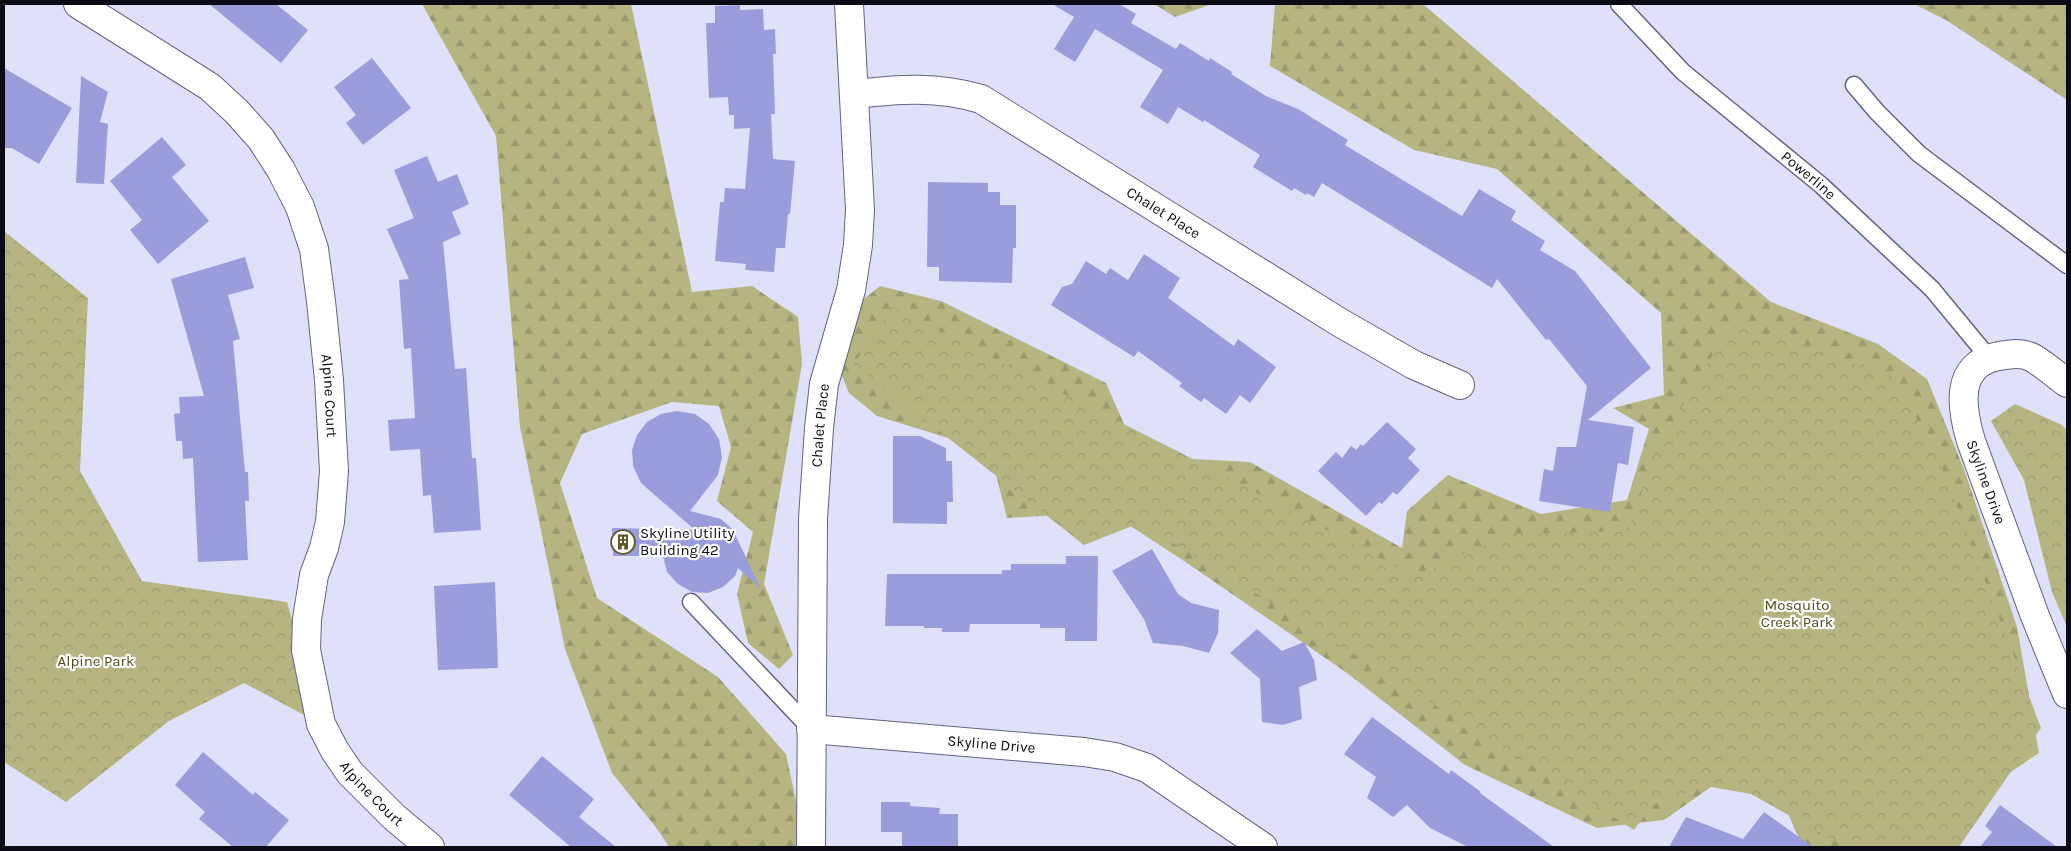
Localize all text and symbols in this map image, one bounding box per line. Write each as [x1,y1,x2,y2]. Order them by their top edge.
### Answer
street label: Powerline [1778,147,1840,203]
street label: Chalet Place [1123,183,1204,242]
street label: Alpine Court [317,353,341,438]
street label: Chalet Place [807,383,833,468]
street label: Skyline Drive [1962,437,2010,527]
place label: Skyline Utility Building 42 [640,524,734,559]
building icon: Skyline Utility Building 42 [610,529,636,555]
park label: Mosquito Creek Park [1761,596,1833,631]
park label: Alpine Park [58,652,134,670]
street label: Skyline Drive [947,732,1036,757]
street label: Alpine Court [336,758,407,830]

